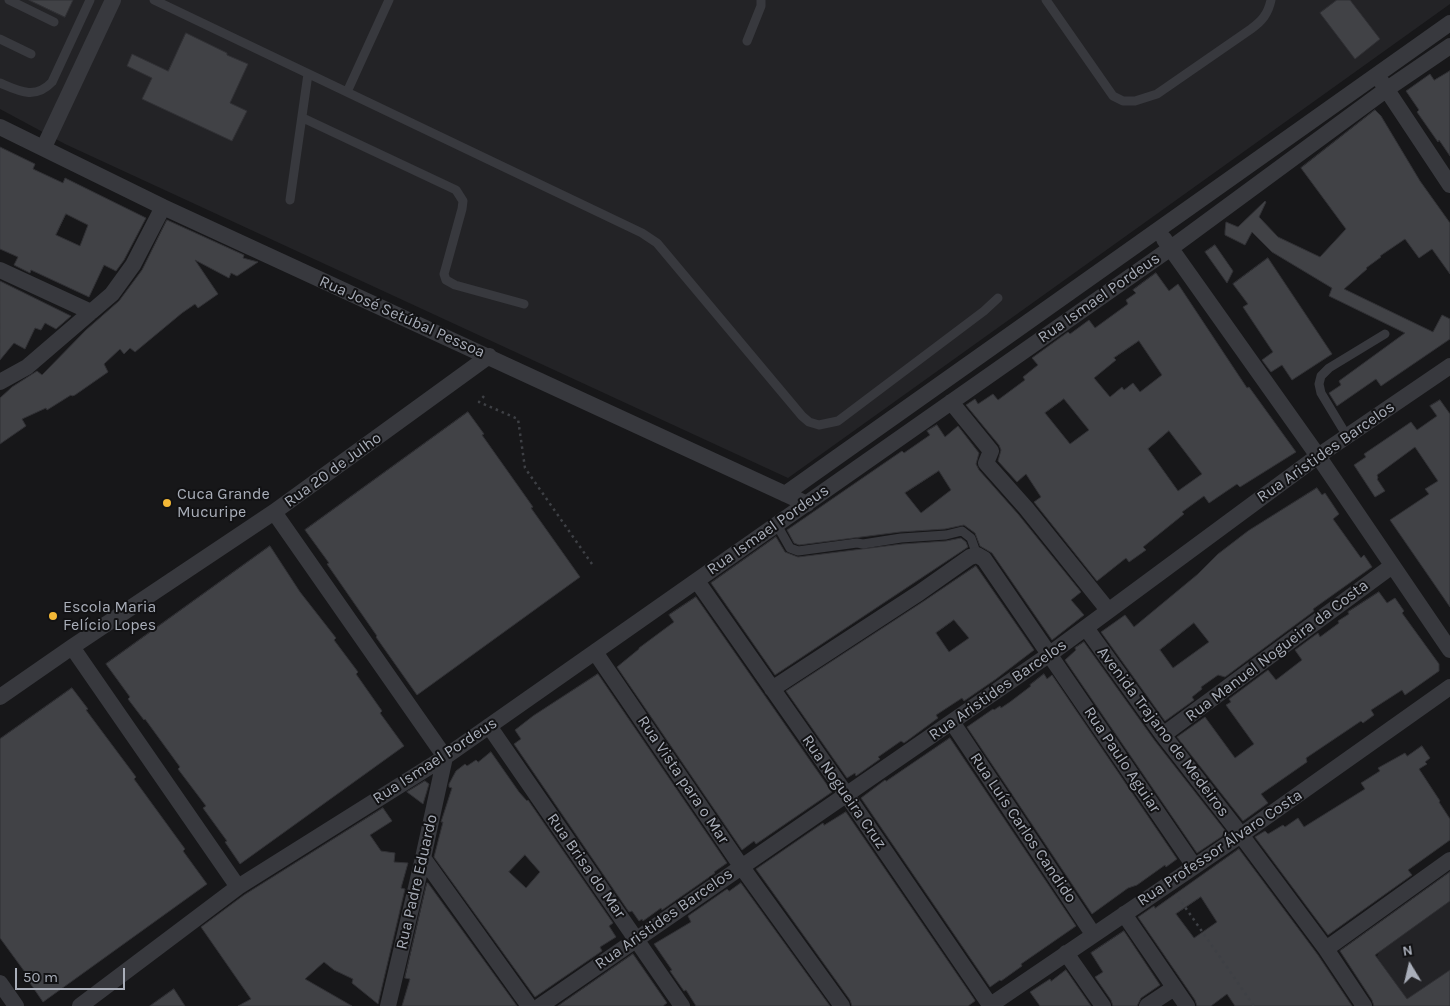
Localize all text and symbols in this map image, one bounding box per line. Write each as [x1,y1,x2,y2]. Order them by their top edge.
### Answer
street label: Rua Ismael Pordeus [1034,249,1164,347]
street label: Rua José Setúbal Pessoa [316,272,488,362]
street label: Rua Aristides Barcelos [1253,397,1399,507]
street label: Rua 20 de Julho [281,428,385,512]
street label: Rua Ismael Pordeus [703,481,833,579]
place label: Cuca Grande Mucuripe [177,484,270,522]
marker: Cuca Grande Mucuripe [161,497,173,509]
street label: Rua Manuel Nogueira da Costa [1182,576,1372,726]
place label: Escola Maria Felício Lopes [63,597,156,635]
marker: Escola Maria Felício Lopes [47,610,59,622]
street label: Rua Aristides Barcelos [925,635,1071,745]
street label: Avenida Trajano de Medeiros [1093,643,1233,821]
street label: Rua Paulo Aguiar [1079,703,1165,817]
street label: Rua Vista para o Mar [633,712,733,848]
street label: Rua Ismael Pordeus [369,714,501,808]
street label: Rua Nogueira Cruz [797,731,891,853]
street label: Rua Luís Carlos Candido [966,749,1080,907]
street label: Rua Professor Álvaro Costa [1134,786,1306,910]
street label: Rua Brisa do Mar [543,810,629,922]
street label: Rua Padre Eduardo [392,813,442,951]
street label: Rua Aristides Barcelos [591,864,737,974]
north arrow [1385,941,1435,991]
text: N [1401,942,1414,960]
scale bar [18,958,128,990]
text: 50 m [23,968,58,986]

